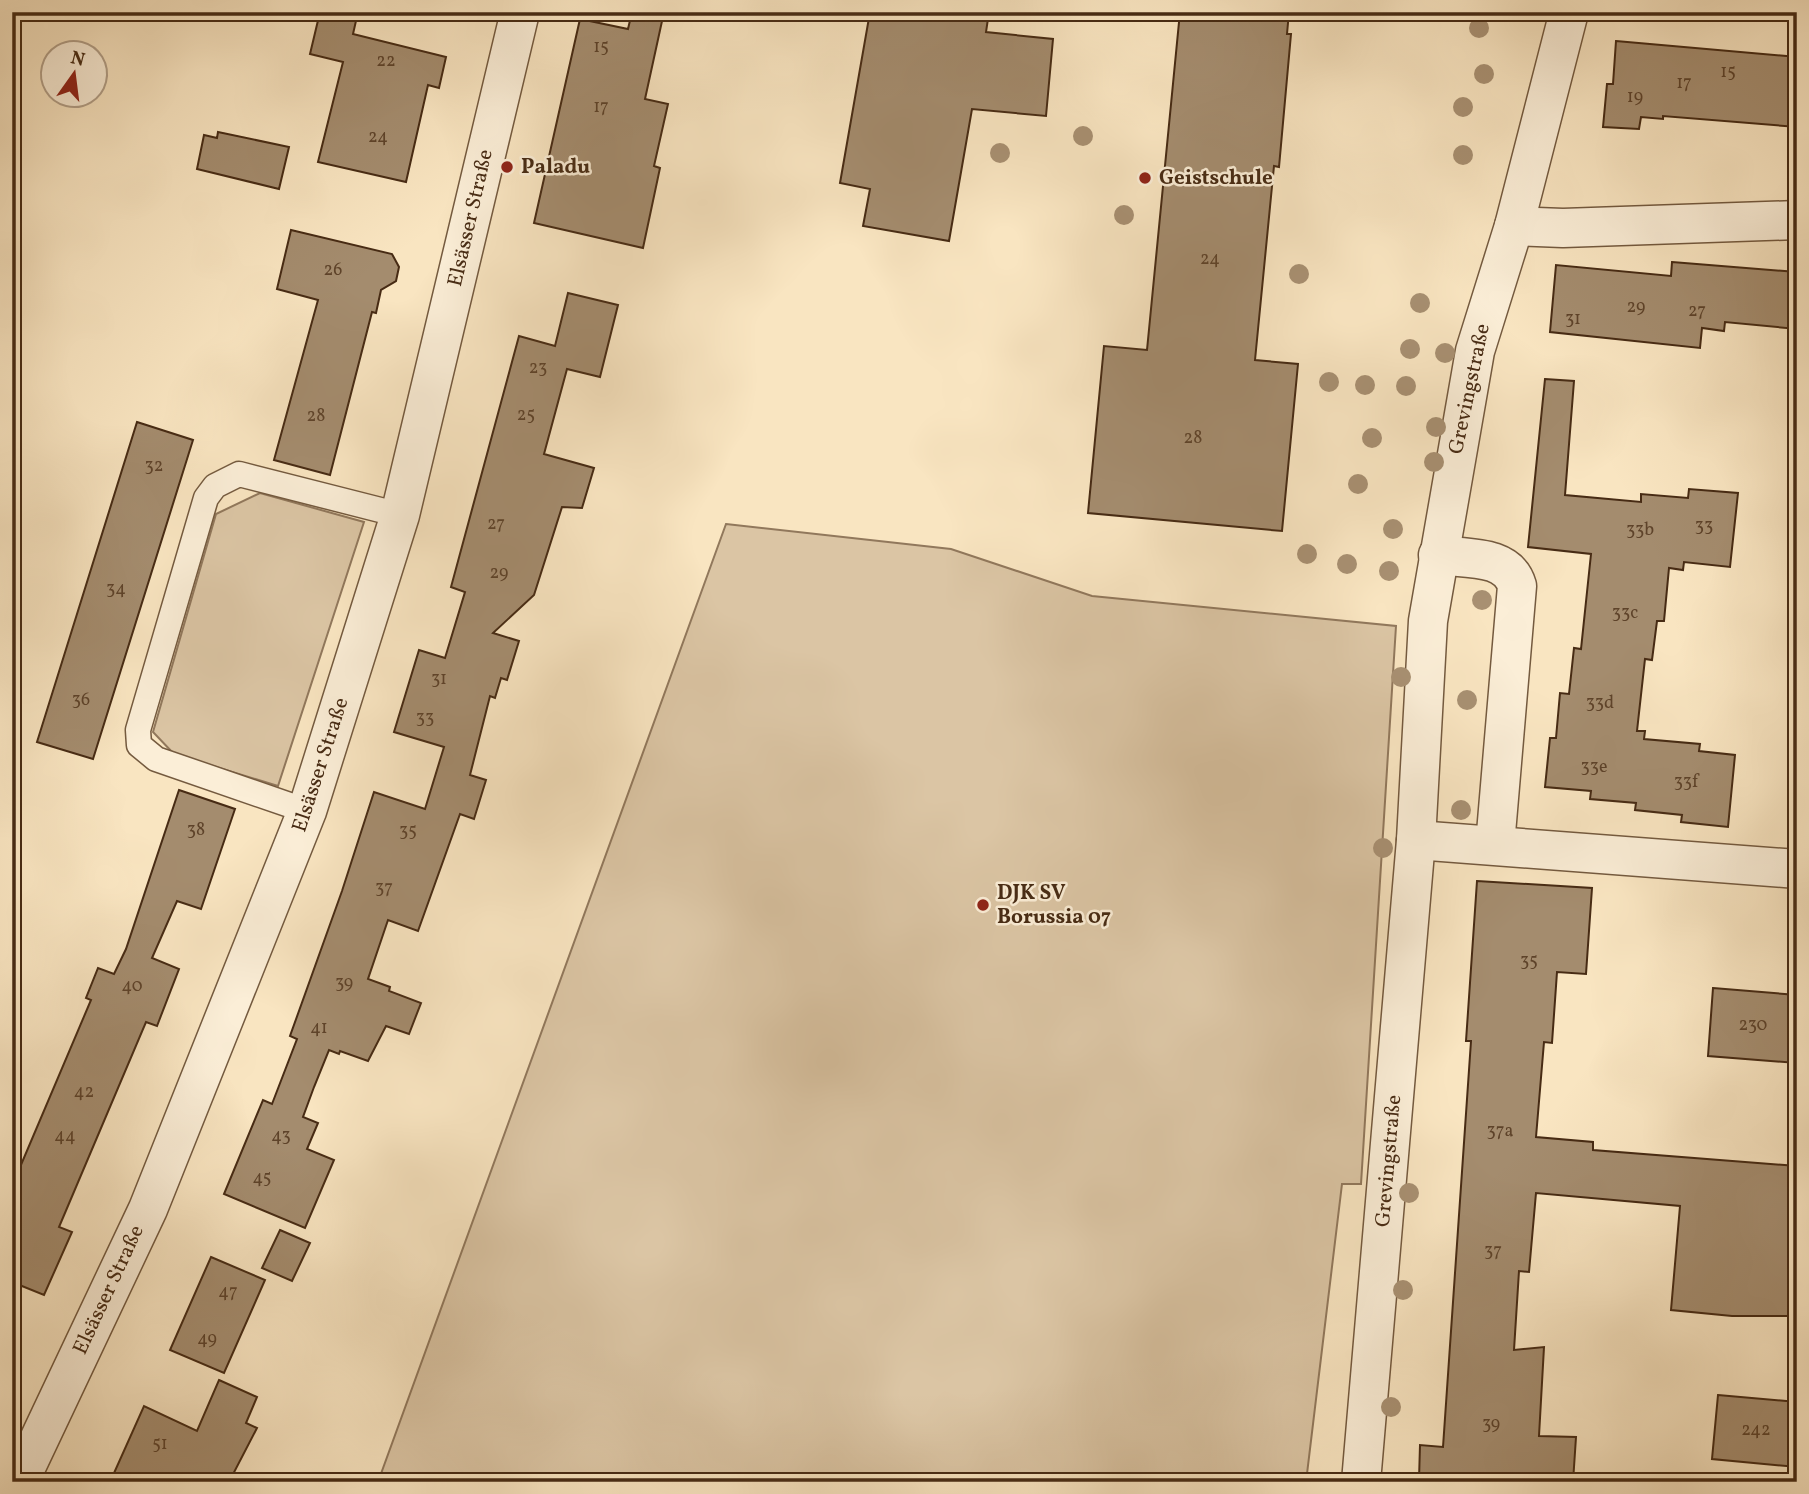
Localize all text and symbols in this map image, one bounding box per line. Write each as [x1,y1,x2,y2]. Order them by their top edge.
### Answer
house number: 15 [593,35,609,60]
north arrow [38,38,108,108]
text: N [68,45,88,74]
house number: 22 [376,49,396,74]
house number: 15 [1720,60,1736,85]
house number: 17 [1676,71,1692,96]
house number: 19 [1627,85,1643,110]
house number: 17 [593,95,609,120]
house number: 24 [368,125,388,150]
street label: Elsässer Straße [441,146,501,289]
place label: Paladu [521,153,590,182]
marker: Paladu [499,159,515,175]
place label: Geistschule [1159,164,1273,193]
marker: Geistschule [1137,170,1153,186]
house number: 24 [1200,247,1220,272]
house number: 26 [324,258,342,283]
house number: 29 [1627,295,1645,320]
house number: 27 [1688,299,1706,324]
house number: 31 [1565,307,1581,332]
street label: Grevingstraße [1442,321,1498,457]
house number: 23 [529,356,547,381]
house number: 25 [517,403,535,428]
house number: 28 [307,404,325,429]
house number: 28 [1184,426,1202,451]
house number: 32 [145,454,163,479]
house number: 27 [487,512,505,537]
house number: 33 [1695,514,1713,539]
house number: 33b [1626,518,1654,543]
house number: 29 [490,561,508,586]
house number: 34 [106,577,126,602]
house number: 33c [1612,601,1638,626]
house number: 31 [431,667,447,692]
house number: 36 [72,688,90,713]
house number: 33d [1586,691,1614,716]
street label: Elsässer Straße [286,694,356,836]
house number: 33 [416,706,434,731]
house number: 33e [1581,755,1607,780]
house number: 33f [1674,770,1700,795]
house number: 38 [187,818,205,843]
house number: 35 [399,819,417,844]
house number: 37 [375,876,393,901]
place label: DJK SV Borussia 07 [997,879,1111,932]
marker: DJK SV Borussia 07 [975,897,991,913]
house number: 35 [1520,949,1538,974]
house number: 39 [335,971,353,996]
house number: 40 [121,974,143,999]
house number: 230 [1739,1013,1768,1038]
house number: 41 [310,1016,328,1041]
house number: 42 [74,1080,94,1105]
street label: Grevingstraße [1369,1094,1409,1228]
house number: 37a [1487,1119,1513,1144]
house number: 44 [54,1124,76,1149]
house number: 43 [271,1124,291,1149]
house number: 45 [253,1166,271,1191]
street label: Elsässer Straße [66,1220,152,1360]
house number: 37 [1484,1239,1502,1264]
house number: 47 [218,1280,238,1305]
house number: 49 [197,1327,217,1352]
house number: 39 [1482,1412,1500,1437]
house number: 242 [1741,1418,1771,1443]
house number: 51 [152,1432,168,1457]

